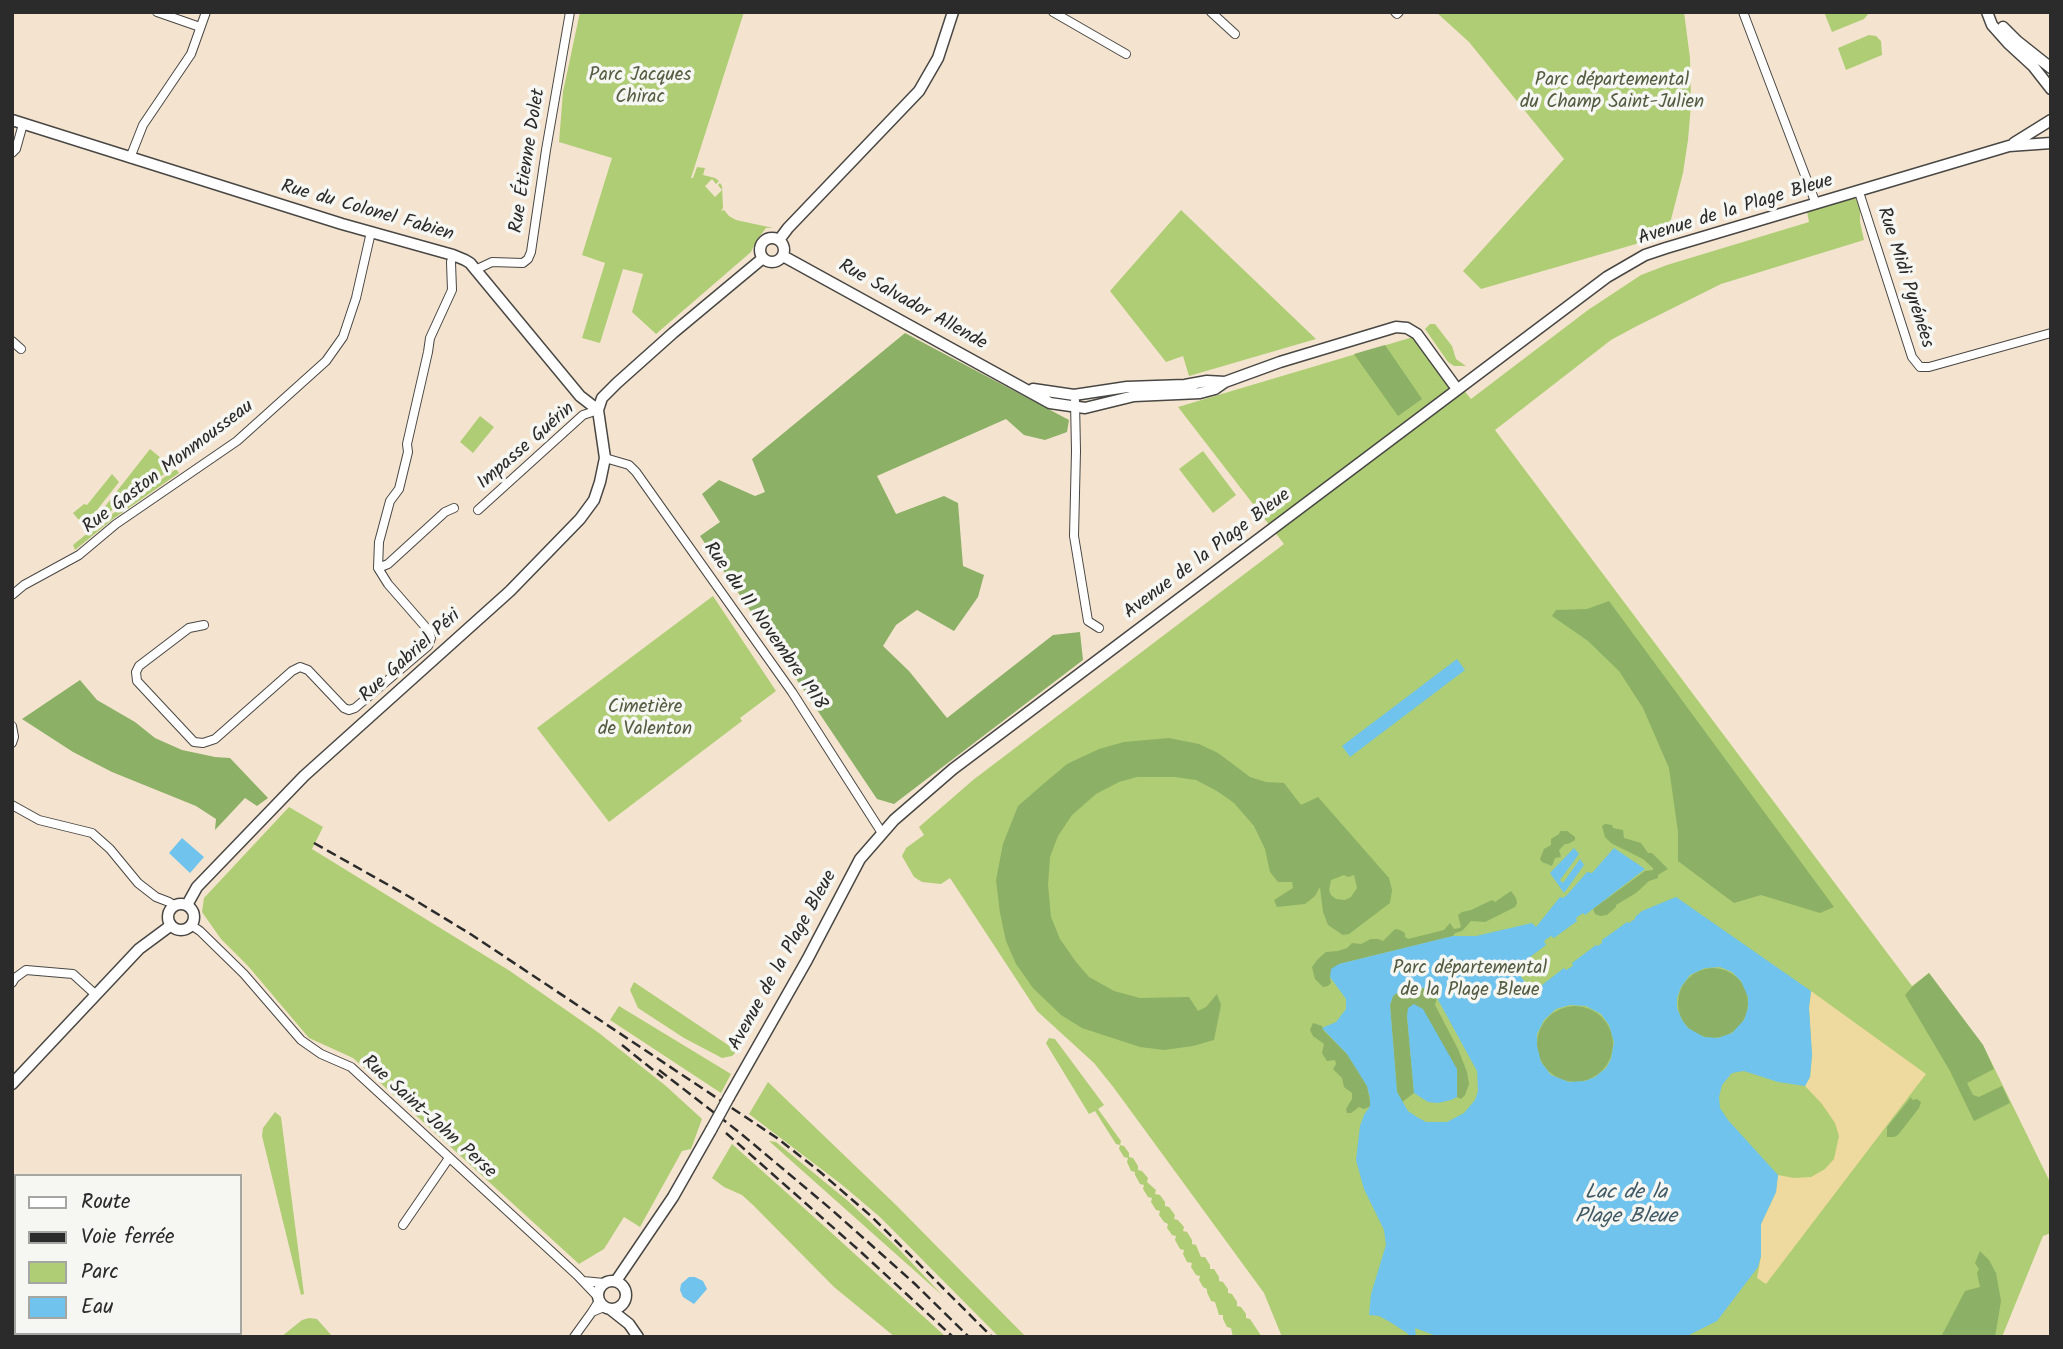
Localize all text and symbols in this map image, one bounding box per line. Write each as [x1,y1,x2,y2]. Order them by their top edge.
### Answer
park label: Parc Jacques Chirac [589,66,691,110]
park label: Parc départemental du Champ Saint-Julien [1520,71,1704,115]
street label: Rue Étienne Dolet [506,87,552,235]
street label: Avenue de la Plage Bleue [1636,171,1836,251]
street label: Rue du Colonel Fabien [278,176,456,248]
street label: Rue Midi Pyrénées [1871,205,1937,351]
street label: Rue Salvador Allende [834,256,990,356]
street label: Rue Gaston Monmousseau [79,396,259,540]
street label: Impasse Guérin [474,399,580,495]
street label: Avenue de la Plage Bleue [1120,485,1296,625]
street label: Rue du 11 Novembre 1918 [697,538,831,716]
street label: Rue Gabriel Péri [356,606,466,708]
park label: Cimetière de Valenton [598,698,692,742]
street label: Avenue de la Plage Bleue [725,867,843,1055]
park label: Parc départemental de la Plage Bleue [1393,959,1547,1003]
street label: Rue Saint-John Perse [356,1052,500,1184]
legend [14,1174,242,1335]
water label: Lac de la Plage Bleue [1575,1181,1677,1231]
text: Route [81,1186,130,1219]
text: Voie ferrée [81,1221,174,1254]
text: Parc [81,1256,119,1289]
text: Eau [81,1291,113,1324]

